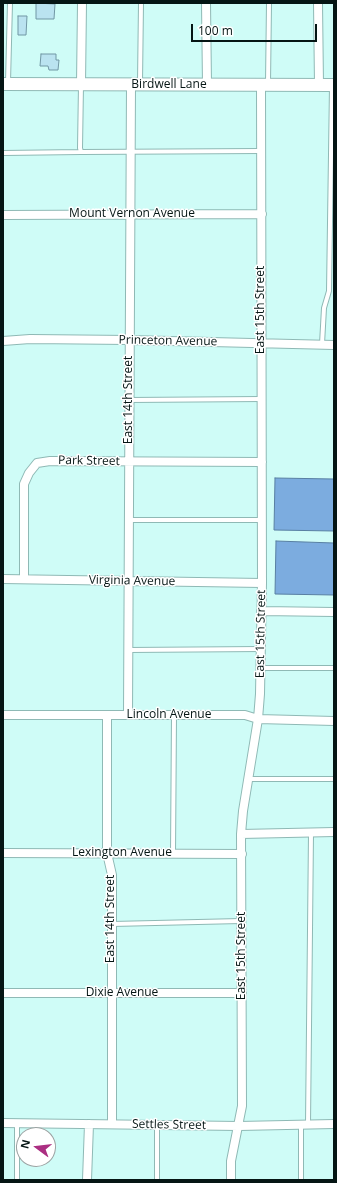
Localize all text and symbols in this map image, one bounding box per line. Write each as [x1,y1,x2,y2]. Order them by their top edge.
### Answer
scale bar [193,16,319,42]
text: 100 m [198,22,233,39]
street label: Birdwell Lane [131,78,207,92]
street label: Mount Vernon Avenue [69,207,195,221]
street label: East 15th Street [254,266,268,354]
street label: Princeton Avenue [119,333,217,349]
street label: East 14th Street [122,356,136,444]
street label: Park Street [58,453,120,469]
street label: Virginia Avenue [89,573,175,589]
street label: East 15th Street [253,590,269,678]
street label: Lincoln Avenue [127,708,211,722]
street label: Lexington Avenue [72,846,172,860]
street label: East 14th Street [104,875,118,963]
street label: East 15th Street [235,912,249,1000]
street label: Dixie Avenue [86,986,158,1000]
street label: Settles Street [132,1117,206,1133]
north arrow [16,1127,56,1167]
text: N [16,1138,33,1150]

